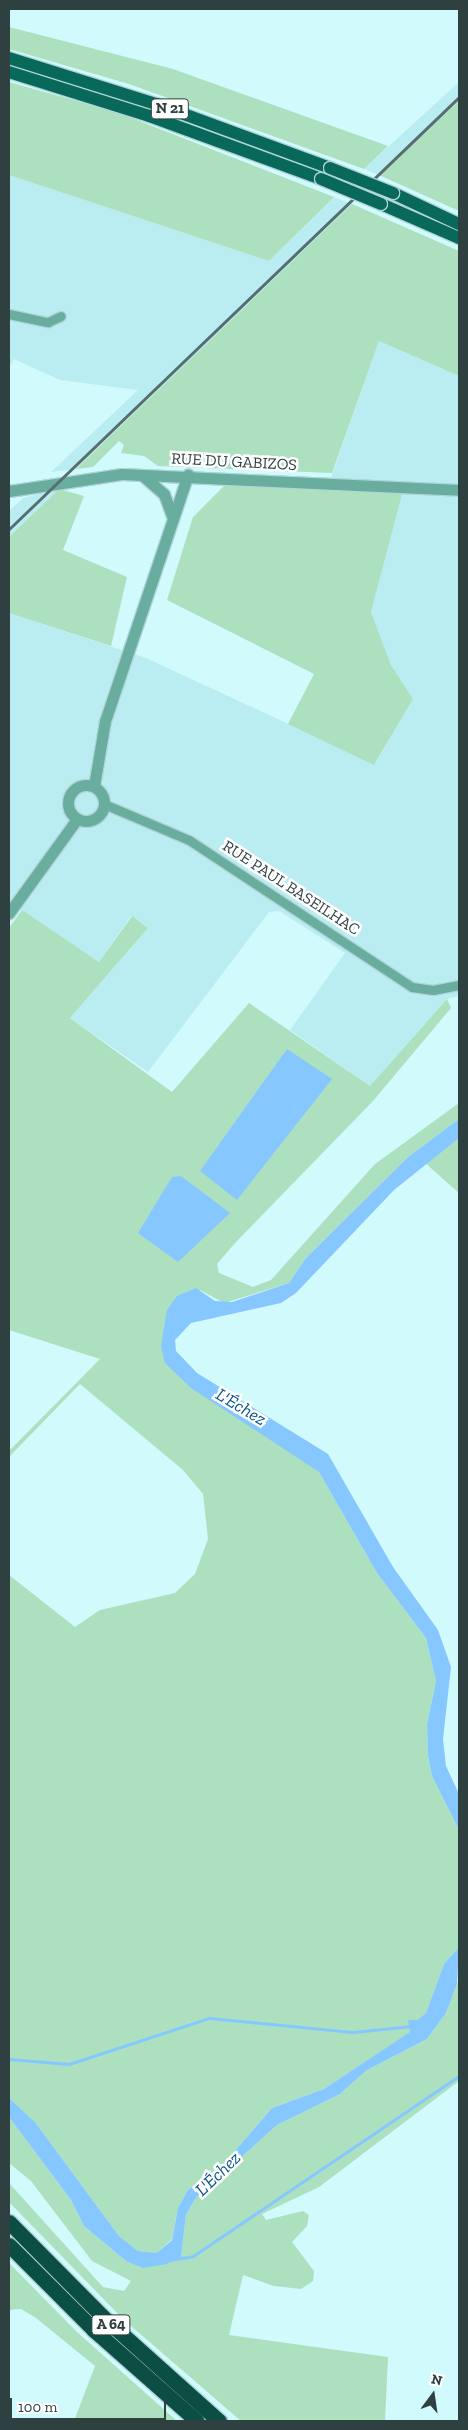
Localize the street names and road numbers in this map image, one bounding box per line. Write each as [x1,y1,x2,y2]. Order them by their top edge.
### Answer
road number: N 21 [150,96,190,122]
street label: RUE DU GABIZOS [171,449,297,475]
street label: RUE PAUL BASEILHAC [219,836,363,940]
road number: A 64 [91,2312,131,2338]

